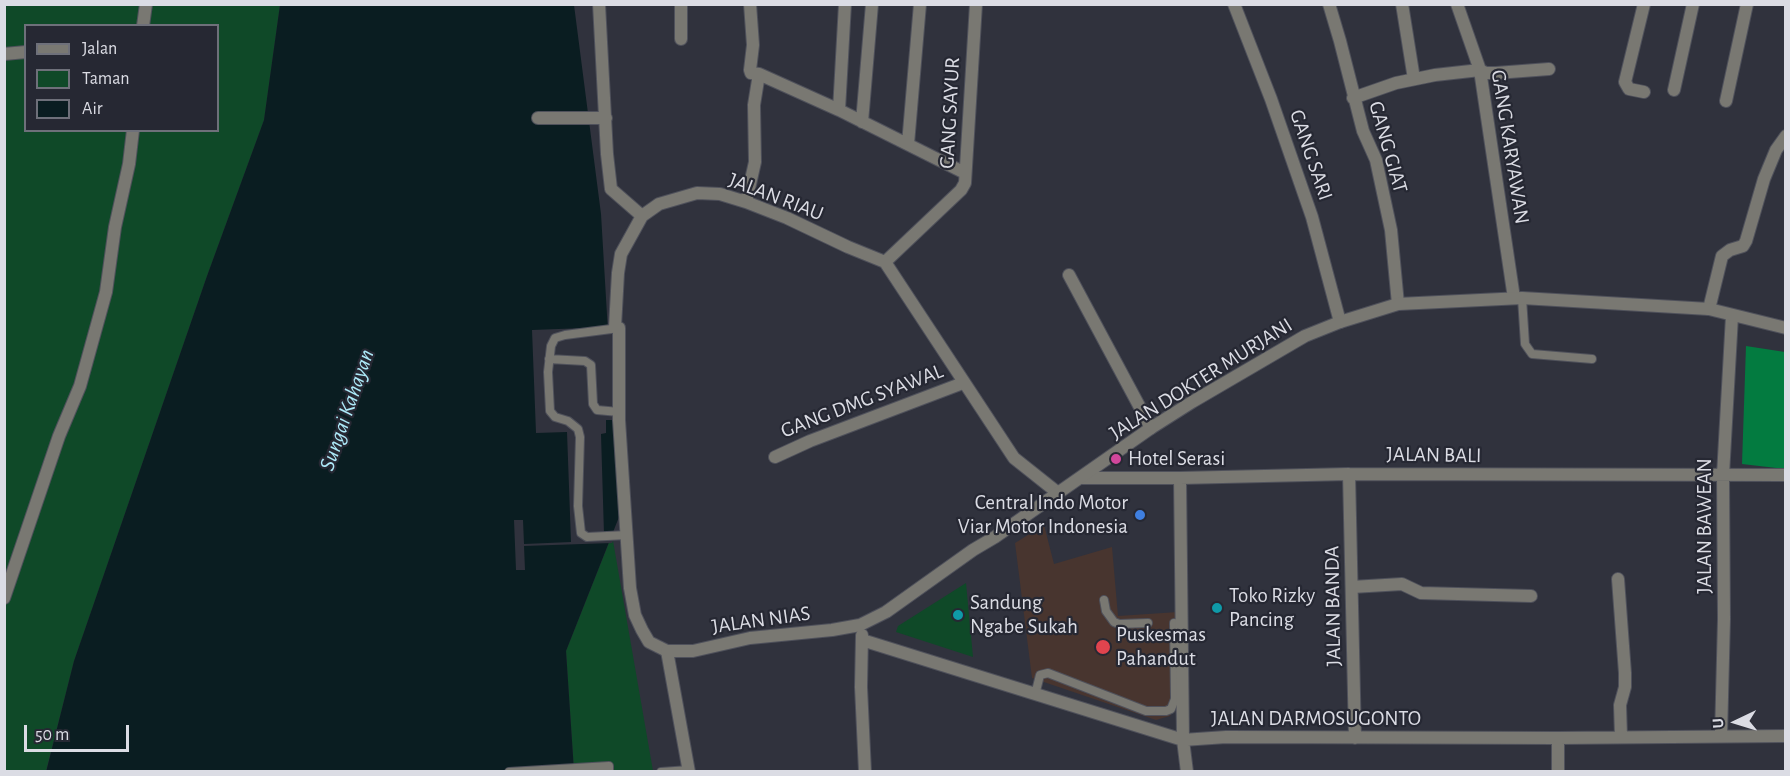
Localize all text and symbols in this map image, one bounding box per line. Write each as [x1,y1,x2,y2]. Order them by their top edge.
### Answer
legend [24,24,219,132]
text: Jalan [82,40,117,58]
street label: GANG SAYUR [934,57,966,169]
street label: GANG KARYAWAN [1485,68,1535,226]
text: Taman [82,70,130,88]
street label: GANG GIAT [1363,98,1413,196]
text: Air [82,100,103,118]
street label: GANG SARI [1284,106,1338,204]
street label: JALAN RIAU [725,167,827,227]
street label: JALAN DOKTER MURJANI [1105,312,1297,446]
water label: Sungai Kahayan [314,346,380,474]
street label: GANG DMG SYAWAL [777,358,947,444]
street label: JALAN BALI [1386,442,1482,468]
place label: Hotel Serasi [1128,446,1225,472]
marker: Hotel Serasi [1109,452,1123,466]
street label: JALAN BAWEAN [1692,458,1718,594]
place label: Central Indo Motor Viar Motor Indonesia [958,490,1128,540]
marker: Central Indo Motor Viar Motor Indonesia [1133,508,1147,522]
street label: JALAN BANDA [1319,546,1347,666]
place label: Toko Rizky Pancing [1229,583,1315,633]
place label: Sandung Ngabe Sukah [970,590,1078,640]
street label: JALAN NIAS [710,601,812,639]
marker: Toko Rizky Pancing [1210,601,1224,615]
marker: Sandung Ngabe Sukah [951,608,965,622]
place label: Puskesmas Pahandut [1116,622,1206,672]
marker: Puskesmas Pahandut [1094,638,1112,656]
north arrow [1706,692,1766,752]
street label: JALAN DARMOSUGONTO [1211,706,1421,732]
scale bar [27,713,132,751]
text: U [1710,718,1726,729]
text: 50 m [35,726,69,744]

